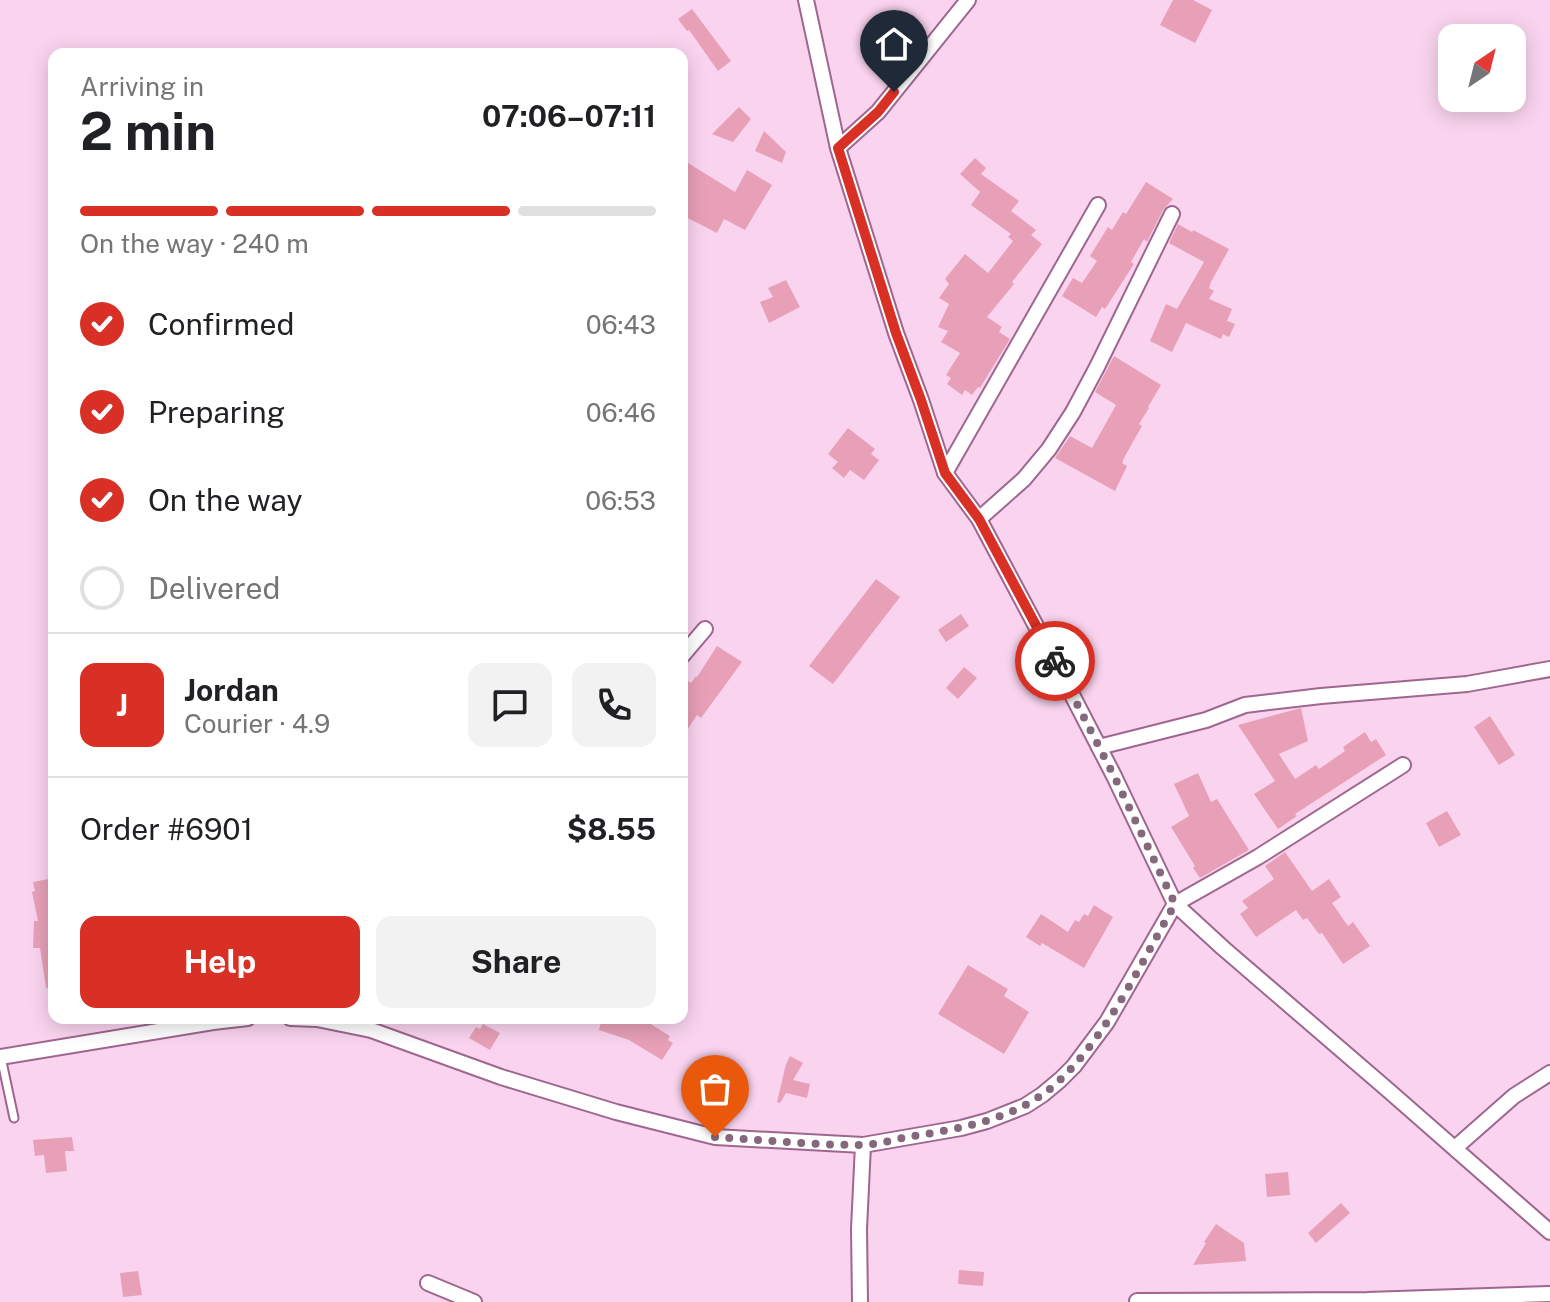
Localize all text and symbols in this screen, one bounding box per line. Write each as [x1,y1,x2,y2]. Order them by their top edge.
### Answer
pin [860,10,928,92]
icon: home [872,22,916,66]
north arrow [1438,24,1526,112]
map controls [1438,24,1526,112]
text: Arriving in [80,71,204,102]
text: 07:06–07:11 [482,98,656,134]
text: 2 min [80,101,216,162]
text: On the way · 240 m [80,228,309,259]
icon: check [80,302,124,346]
text: Confirmed [148,306,294,342]
text: 06:43 [586,309,656,340]
icon: check [80,390,124,434]
text: Preparing [148,394,285,430]
text: 06:46 [586,397,656,428]
icon: check [80,478,124,522]
text: On the way [148,482,302,518]
text: 06:53 [585,485,656,516]
text: Delivered [148,570,280,606]
courier [1015,621,1095,701]
icon: bike [1033,639,1077,683]
button: chat [468,663,552,747]
button: phone [572,663,656,747]
text: Jordan [184,672,279,708]
text: J [116,687,128,723]
text: Courier · 4.9 [184,708,330,739]
text: Order #6901 [80,811,253,847]
text: $8.55 [567,811,656,847]
button: Help [80,916,360,1008]
button: Share [376,916,656,1008]
pin [681,1055,749,1137]
icon: bag [693,1067,737,1111]

